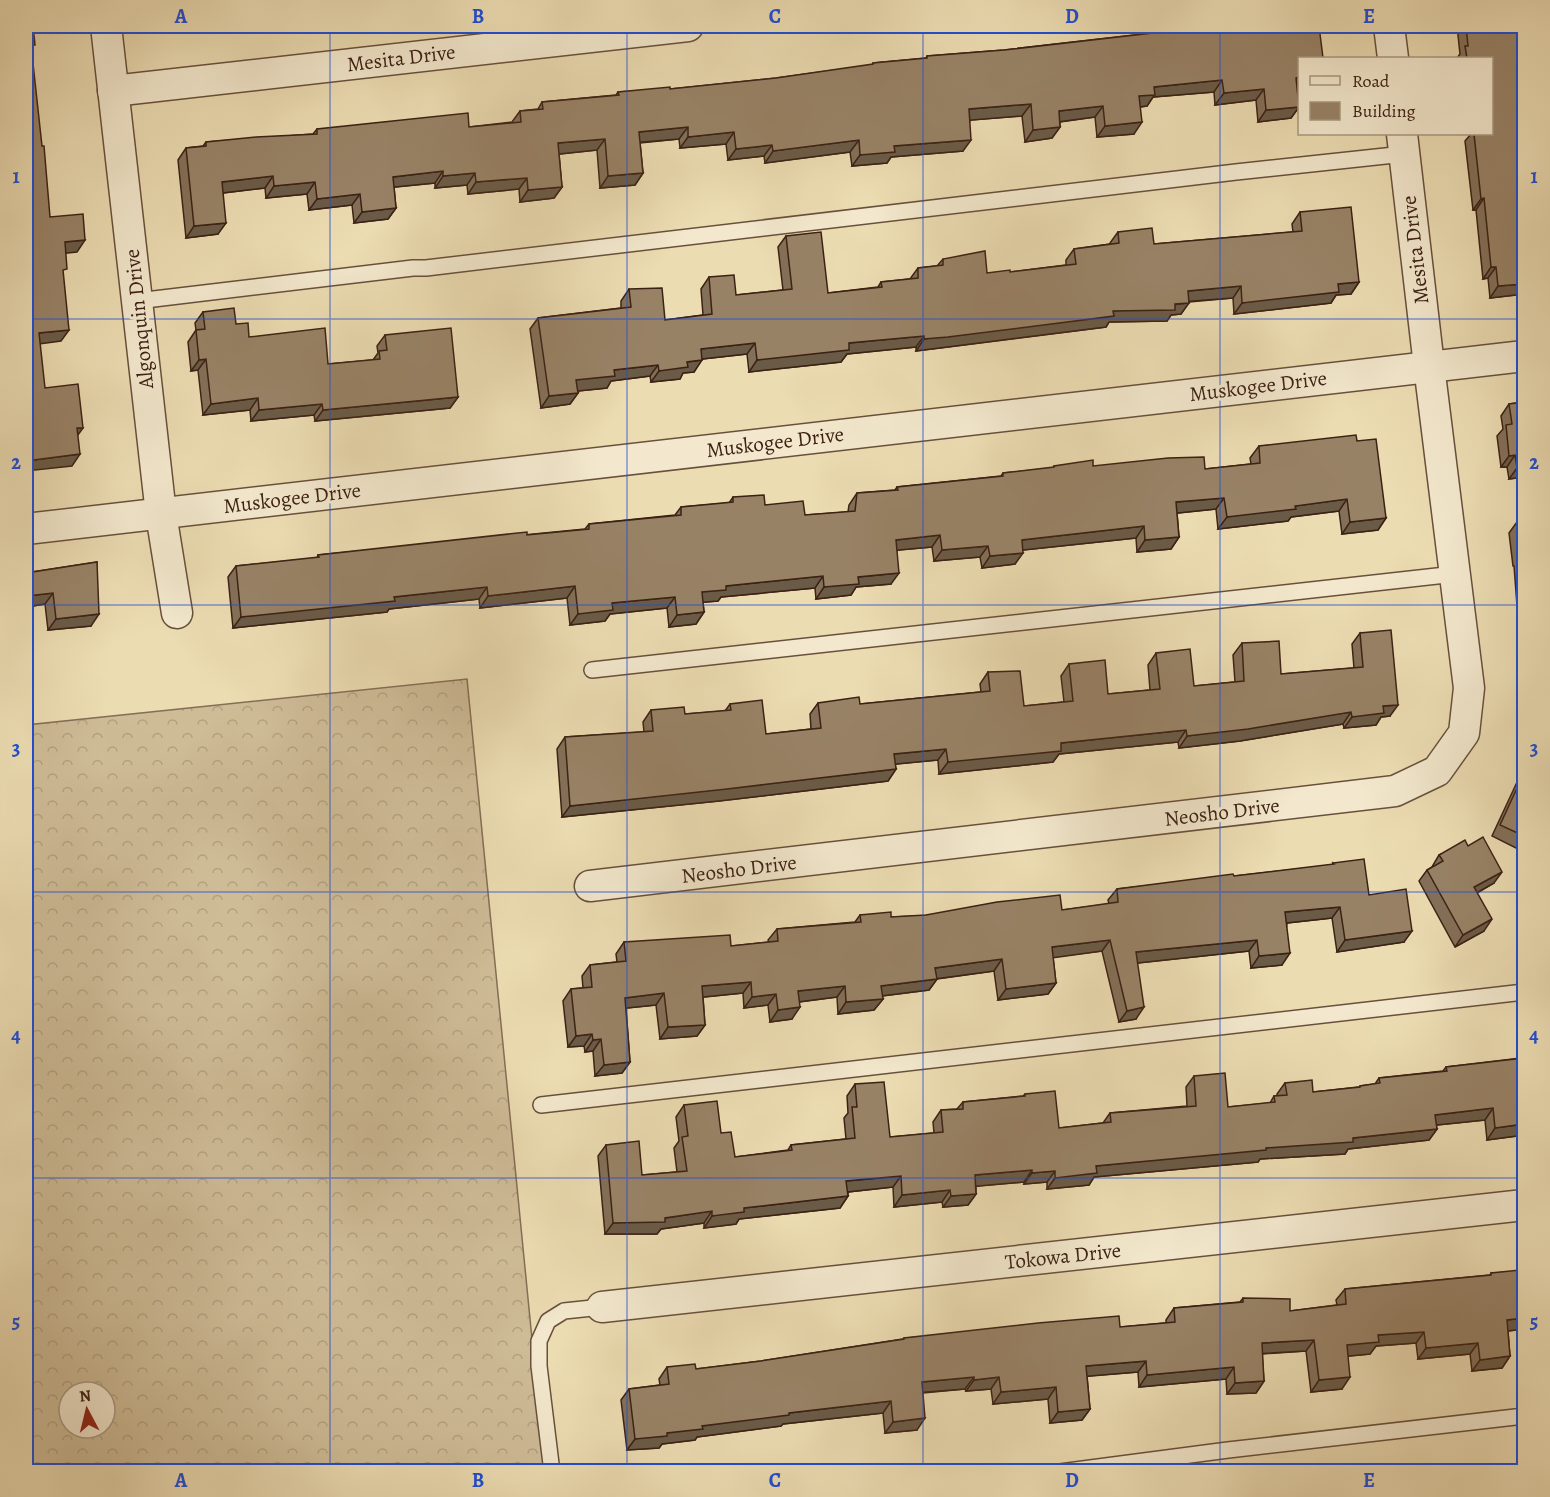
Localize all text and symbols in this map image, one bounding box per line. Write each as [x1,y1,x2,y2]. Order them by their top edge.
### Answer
text: A [174,3,188,30]
text: B [472,3,484,30]
text: C [769,3,781,30]
text: D [1065,3,1079,30]
text: E [1363,3,1375,30]
street label: Mesita Drive [345,37,457,79]
legend [1298,57,1493,135]
text: Road [1352,69,1390,93]
text: Building [1352,99,1416,123]
text: 1 [12,163,20,190]
text: 1 [1530,163,1538,190]
street label: Mesita Drive [1394,194,1436,306]
street label: Algonquin Drive [118,248,160,391]
street label: Muskogee Drive [1188,364,1328,408]
street label: Muskogee Drive [705,420,845,464]
text: 2 [11,449,21,476]
text: 2 [1529,449,1539,476]
street label: Muskogee Drive [222,476,362,520]
text: 3 [12,735,20,762]
text: 3 [1530,735,1538,762]
street label: Neosho Drive [1163,791,1281,833]
street label: Neosho Drive [680,848,798,890]
text: 4 [11,1022,21,1049]
text: 4 [1529,1022,1539,1049]
street label: Tokowa Drive [1004,1236,1122,1276]
text: 5 [12,1308,20,1335]
text: 5 [1530,1308,1538,1335]
north arrow [57,1380,117,1440]
text: N [78,1384,93,1408]
text: A [174,1467,188,1494]
text: B [472,1467,484,1494]
text: C [769,1467,781,1494]
text: D [1065,1467,1079,1494]
text: E [1363,1467,1375,1494]

